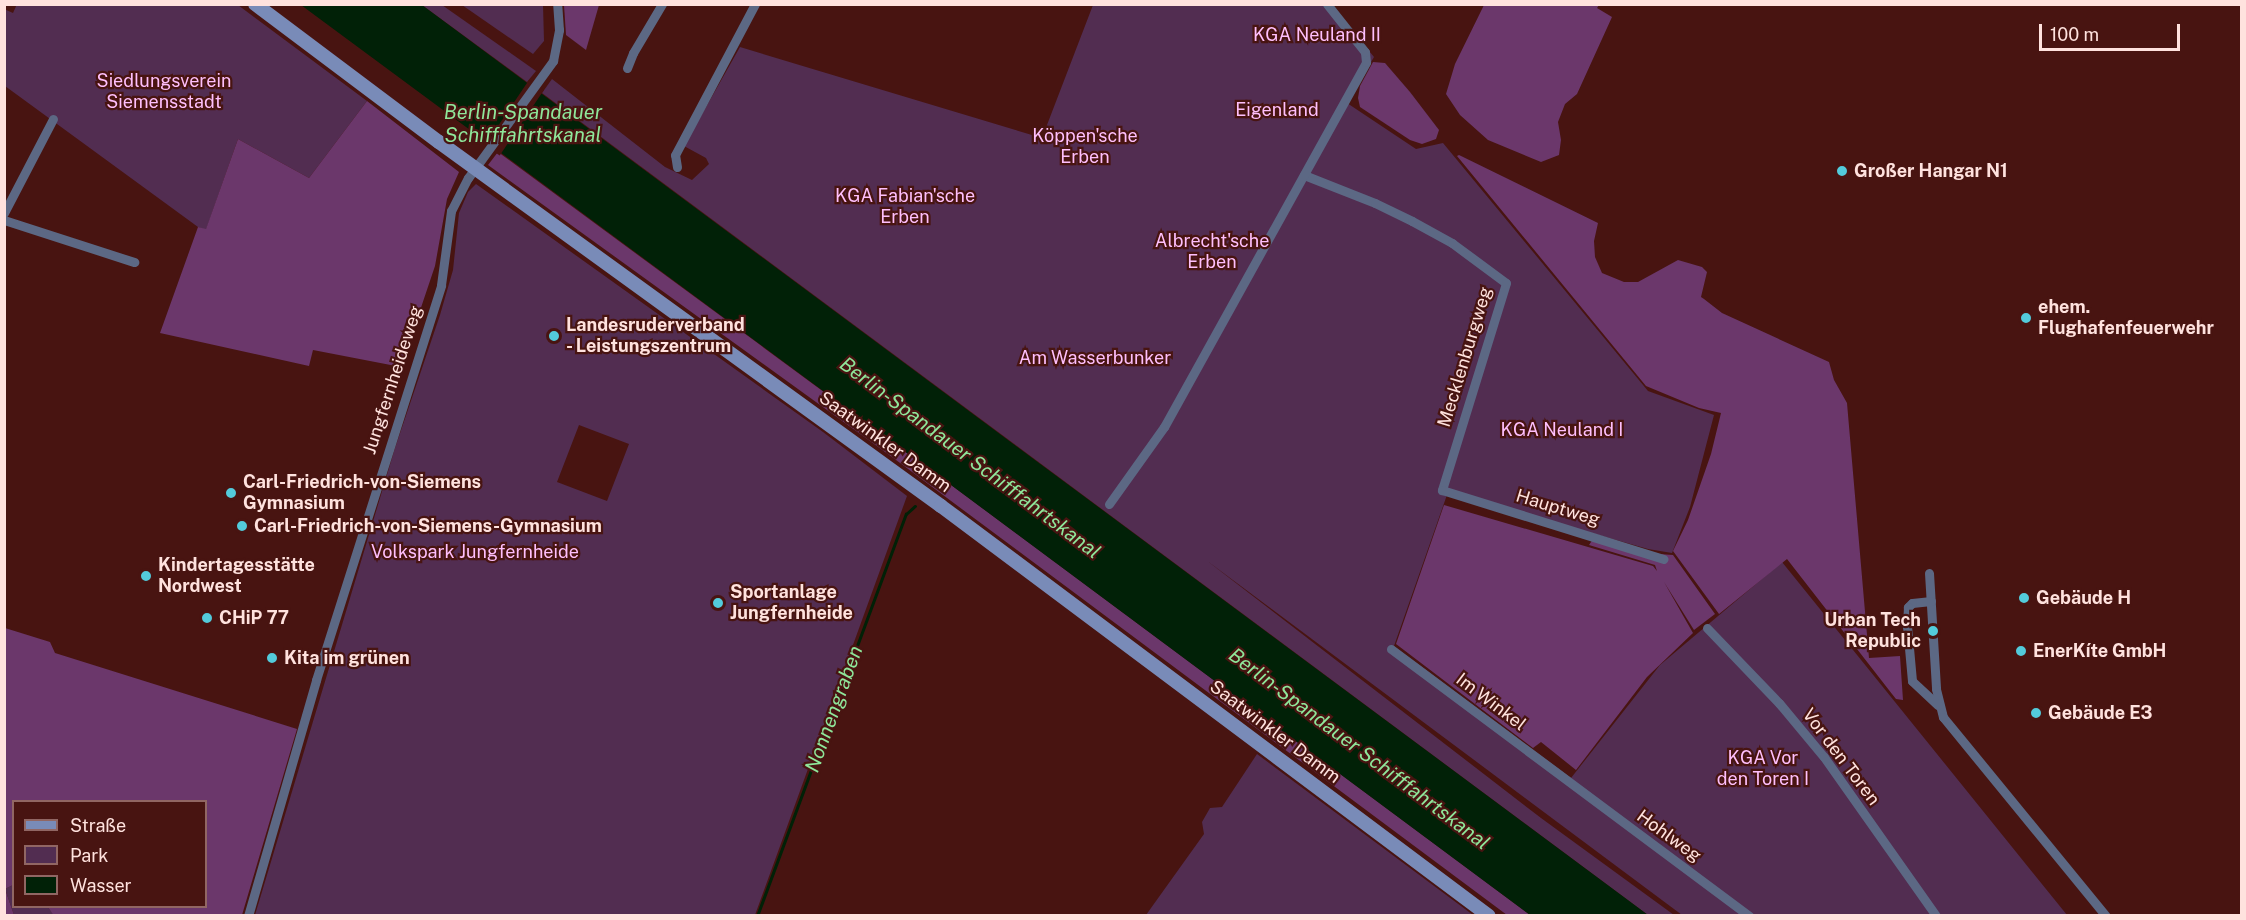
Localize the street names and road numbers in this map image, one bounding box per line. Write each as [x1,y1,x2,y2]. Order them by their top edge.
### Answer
street label: Mecklenburgweg [1433,284,1497,430]
street label: Jungfernheideweg [359,303,427,457]
street label: Saatwinkler Damm [815,387,955,497]
street label: Hauptweg [1513,485,1603,531]
street label: Im Winkel [1452,669,1530,735]
street label: Saatwinkler Damm [1205,676,1345,788]
street label: Vor den Toren [1798,704,1884,810]
street label: Hohlweg [1633,805,1705,867]

